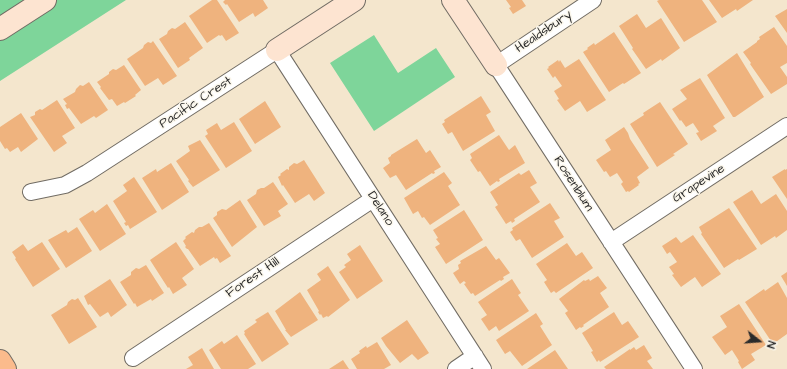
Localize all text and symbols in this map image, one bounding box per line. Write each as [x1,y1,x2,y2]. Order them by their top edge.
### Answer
street label: Healdsbury [513,7,575,57]
street label: Pacific Crest [157,74,235,132]
street label: Rosenblum [549,153,597,215]
street label: Grapevine [670,161,728,207]
street label: Delano [363,189,397,229]
street label: Forest Hill [223,254,283,302]
north arrow [739,321,779,361]
text: N [763,339,779,350]

